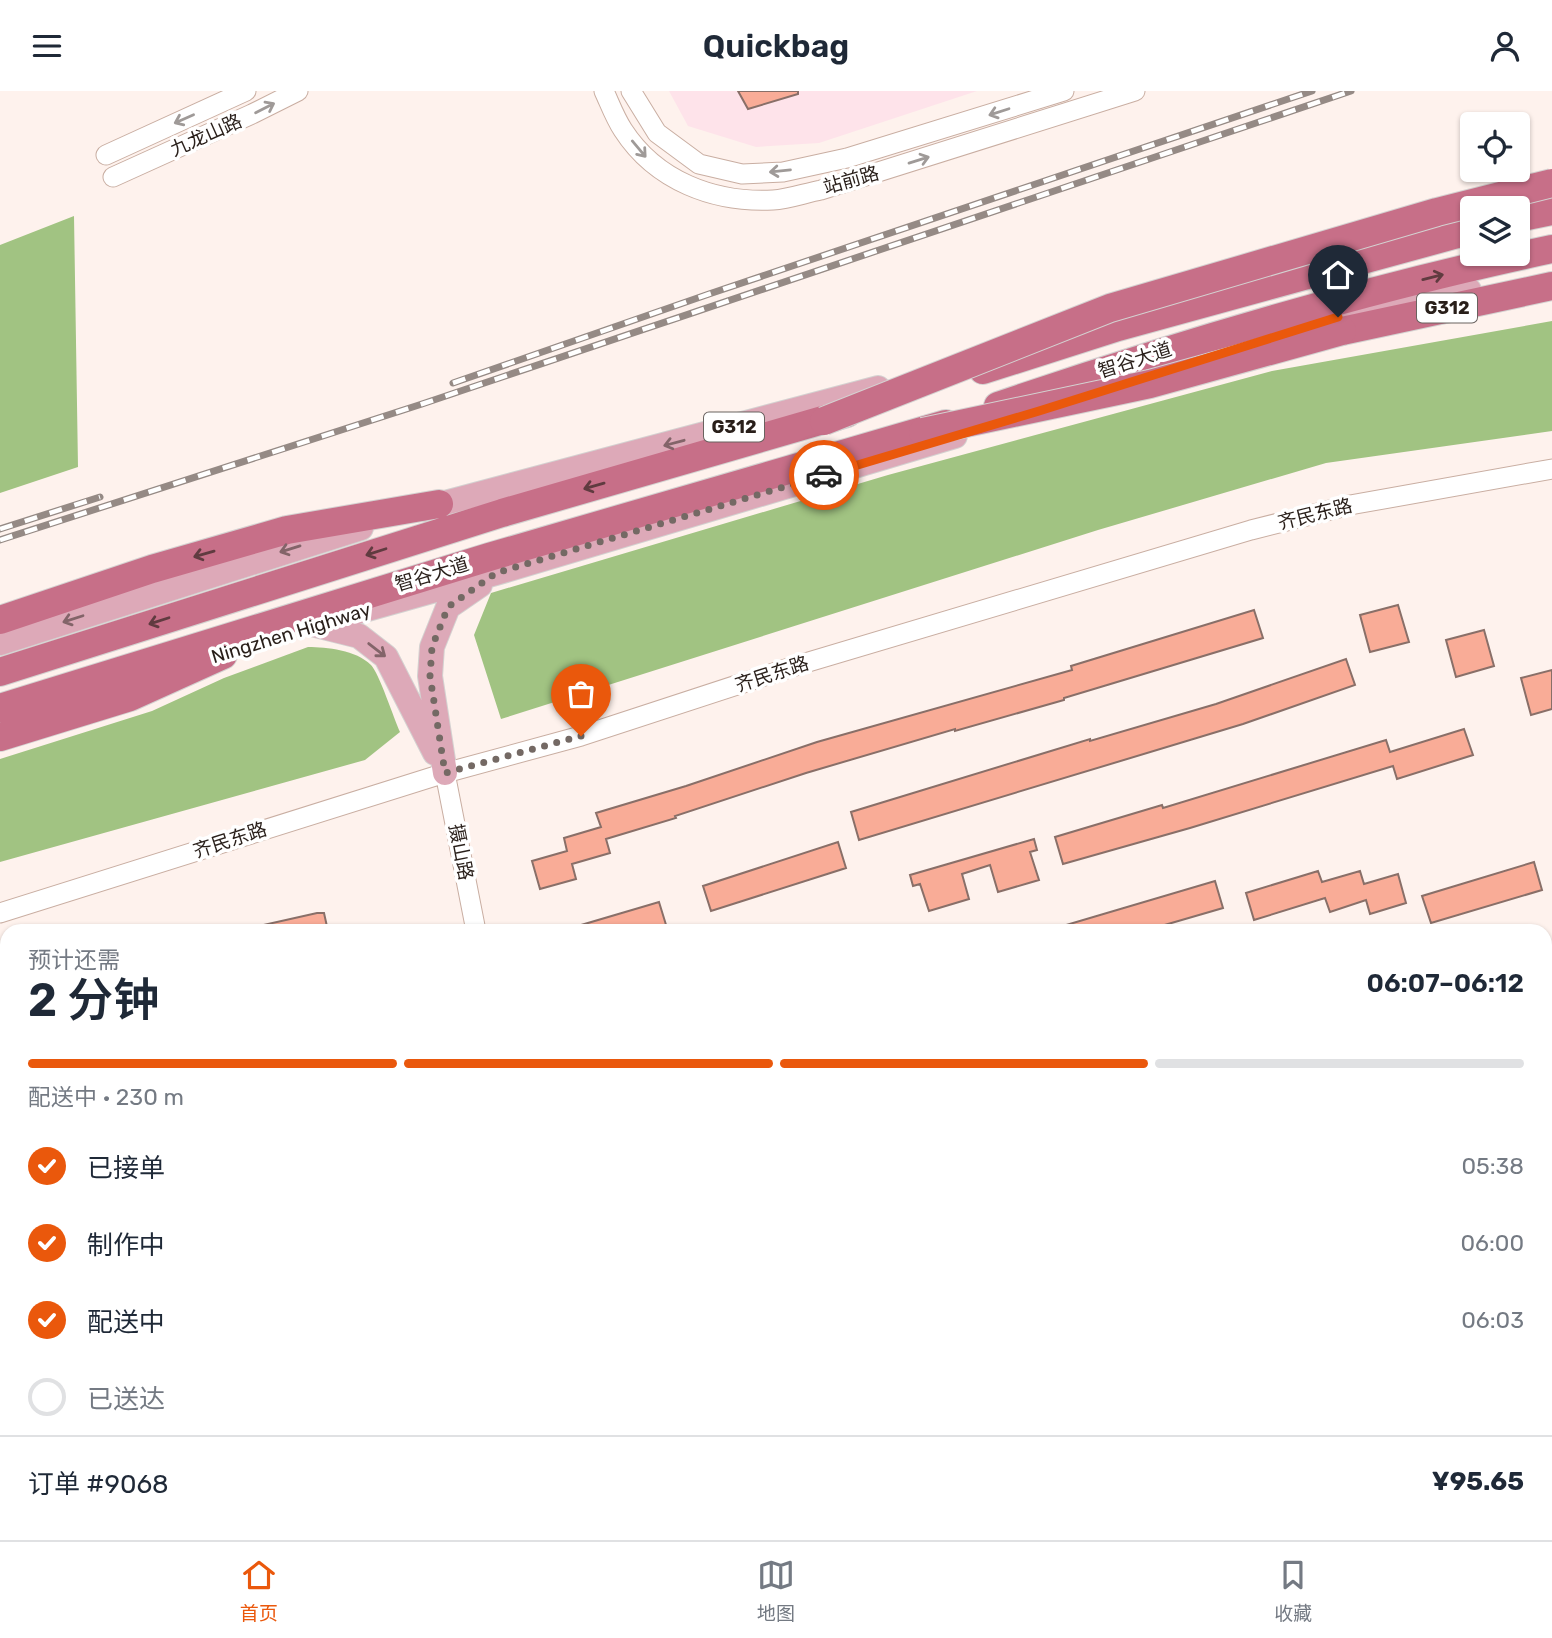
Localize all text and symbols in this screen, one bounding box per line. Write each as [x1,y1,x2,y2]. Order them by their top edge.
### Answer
icon: menu [28,27,66,65]
text: Quickbag [703,27,849,65]
icon: person [1486,27,1524,65]
one-way arrow [254,101,275,115]
one-way arrow [988,107,1010,120]
street label: 九龙山路 [167,109,245,161]
map controls [1460,112,1530,266]
button: locate [1460,112,1530,182]
one-way arrow [173,113,195,126]
one-way arrow [631,140,647,158]
one-way arrow [908,152,930,165]
street label: 站前路 [820,161,882,199]
one-way arrow [769,165,792,178]
button: layers [1460,196,1530,266]
pin [1308,245,1368,317]
icon: home [1319,256,1357,294]
one-way arrow [1421,270,1444,283]
road number: G312 [1417,293,1477,323]
street label: 智谷大道 [1095,337,1175,383]
road number: G312 [704,413,764,441]
one-way arrow [663,437,686,450]
courier [789,440,859,510]
icon: car [805,456,843,494]
one-way arrow [583,481,605,494]
street label: 齐民东路 [1275,494,1355,534]
one-way arrow [279,544,301,557]
one-way arrow [365,547,387,560]
one-way arrow [194,548,216,561]
street label: 智谷大道 [392,552,472,596]
street label: Ningzhen Highway [209,598,373,668]
one-way arrow [62,613,84,626]
one-way arrow [148,615,170,628]
one-way arrow [367,642,385,657]
street label: 齐民东路 [732,651,812,697]
pin [551,664,611,736]
icon: bag [562,675,600,713]
street label: 齐民东路 [190,817,270,863]
street label: 摄山路 [444,822,478,882]
text: 预计还需 [28,946,120,974]
text: 06:07–06:12 [1367,968,1524,999]
text: 2 分钟 [28,973,159,1028]
text: 配送中 · 230 m [28,1083,184,1111]
icon: check [28,1147,66,1185]
text: 05:38 [1461,1152,1524,1180]
text: 已接单 [87,1153,165,1184]
icon: check [28,1224,66,1262]
text: 06:00 [1460,1229,1524,1257]
text: 制作中 [87,1230,165,1261]
icon: check [28,1301,66,1339]
text: 06:03 [1461,1306,1524,1334]
text: 配送中 [87,1307,165,1338]
text: 已送达 [87,1384,165,1415]
text: ¥95.65 [1432,1466,1524,1497]
text: 订单 #9068 [28,1469,169,1500]
tab: 首页 [240,1556,278,1625]
tab: 地图 [757,1556,795,1625]
tab: 收藏 [1274,1556,1312,1625]

